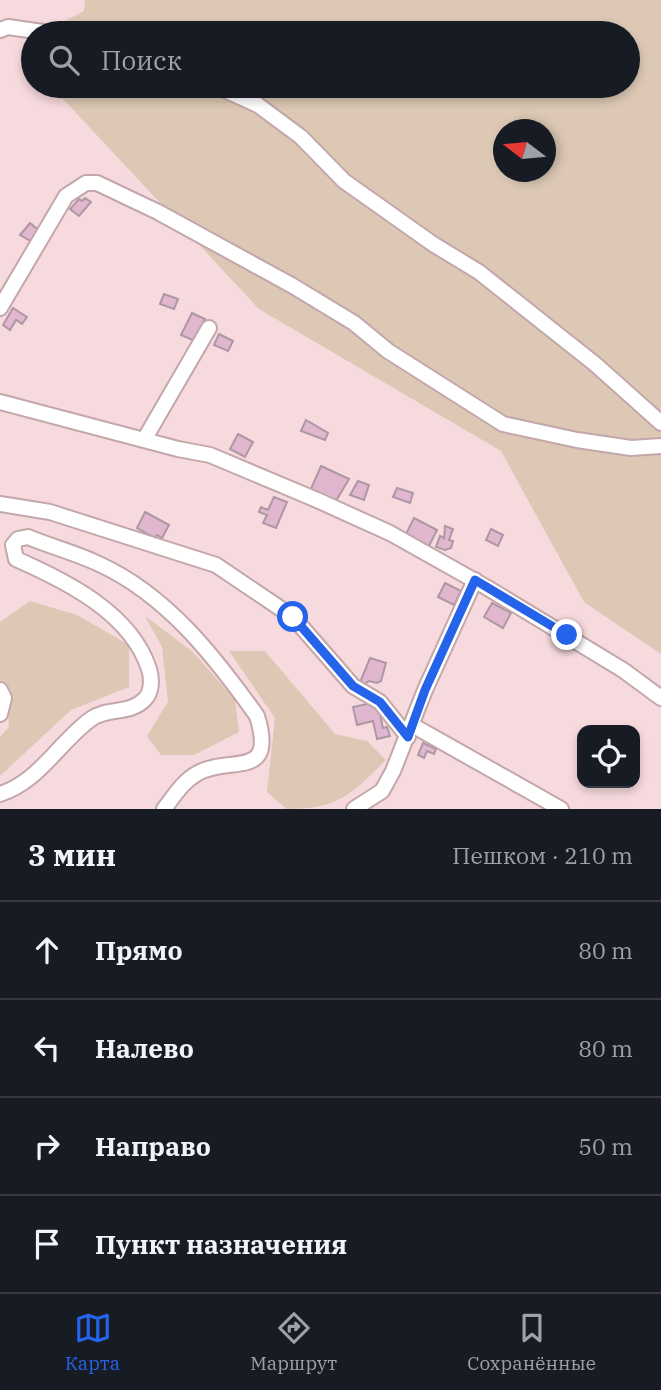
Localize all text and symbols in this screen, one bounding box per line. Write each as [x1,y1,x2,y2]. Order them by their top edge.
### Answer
search box [21,21,640,98]
icon: search [45,41,83,79]
text: Поиск [101,43,182,77]
north arrow [493,119,556,182]
route start [277,601,308,632]
route end [551,619,582,650]
map controls [577,725,640,788]
button: locate [577,725,640,788]
text: 3 мин [28,835,116,874]
text: Пешком · 210 m [452,840,633,870]
icon: ahead [28,931,66,969]
text: Прямо [95,933,183,967]
text: 80 m [578,935,633,965]
icon: left [28,1029,66,1067]
text: Налево [95,1031,194,1065]
text: 80 m [578,1033,633,1063]
icon: right [28,1127,66,1165]
text: Направо [95,1129,211,1163]
text: 50 m [578,1131,633,1161]
icon: arrive [28,1225,66,1263]
text: Пункт назначения [95,1227,347,1261]
tab: Карта [65,1309,120,1375]
tab: Маршрут [250,1309,337,1375]
tab: Сохранённые [467,1309,596,1375]

